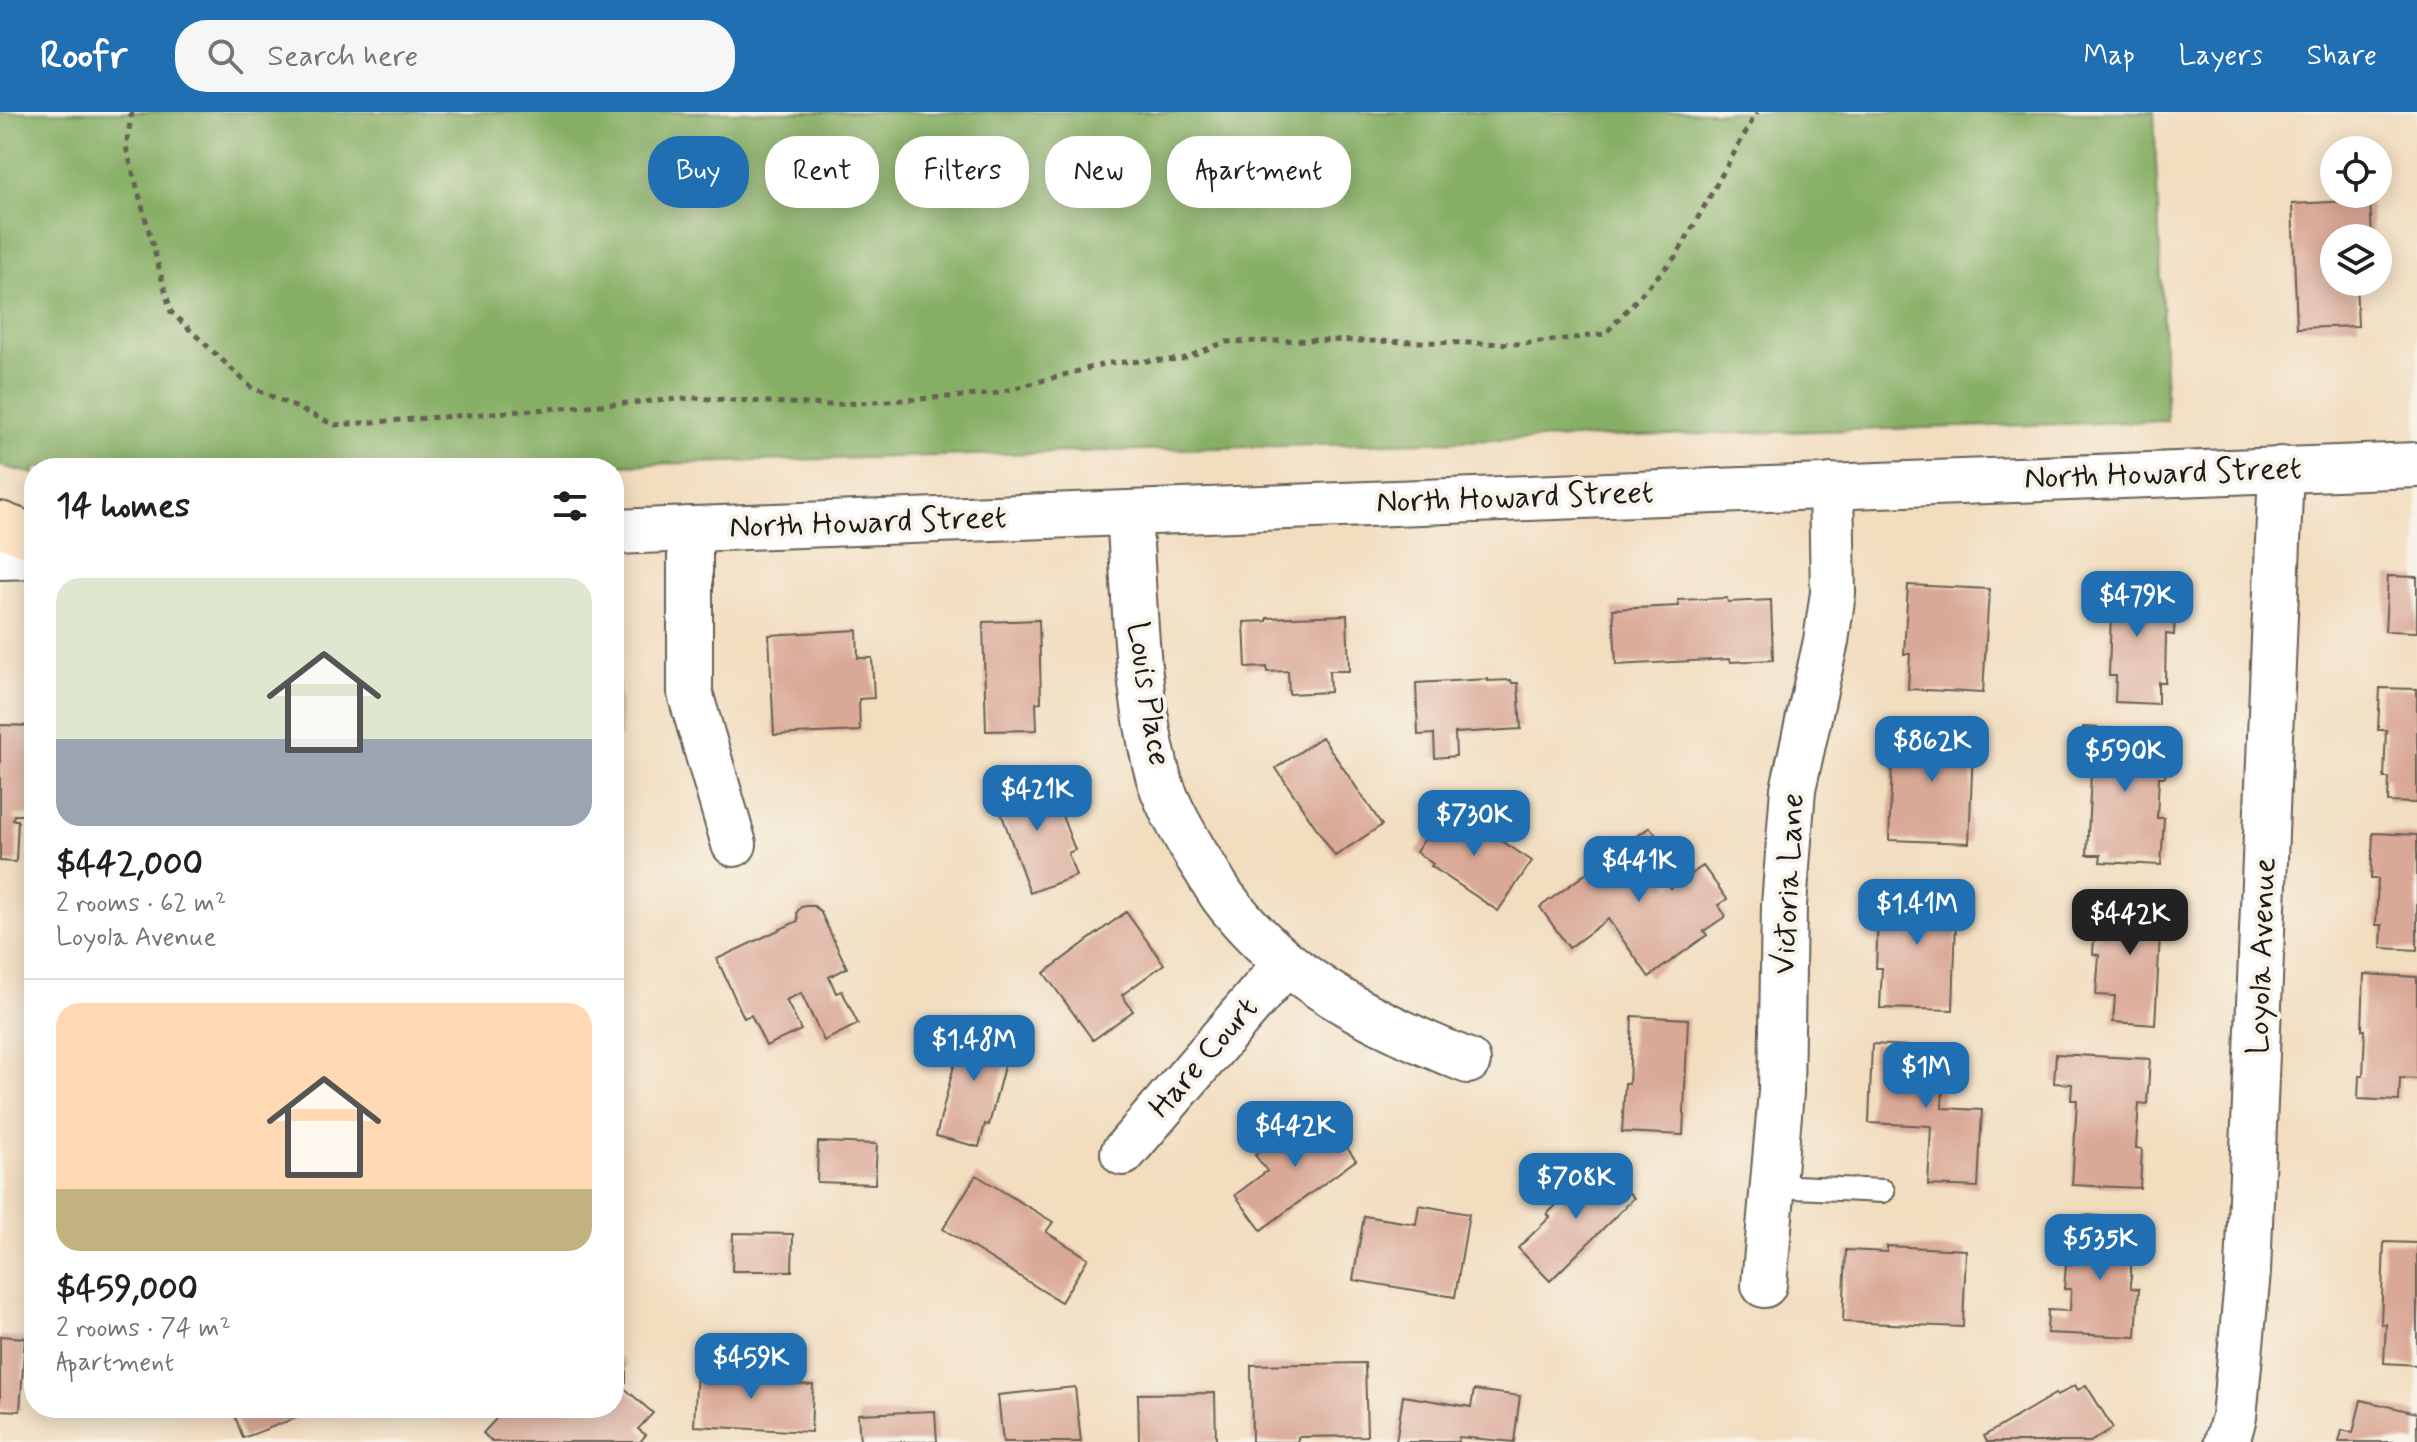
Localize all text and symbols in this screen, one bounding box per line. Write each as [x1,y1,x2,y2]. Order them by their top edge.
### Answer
search box [175,20,735,92]
text: Roofr [40,32,127,81]
icon: search [203,34,247,78]
text: Search here [267,37,418,76]
text: Map [2084,38,2135,75]
text: Layers [2179,38,2263,75]
text: Share [2307,38,2377,75]
chip: Buy [648,136,749,208]
chip: Rent [765,136,879,208]
chip: Filters [895,136,1029,208]
chip: New [1045,136,1151,208]
chip: Apartment [1167,136,1351,208]
map controls [2320,136,2392,296]
button: locate [2320,136,2392,208]
button: layers [2320,224,2392,296]
street label: North Howard Street [2024,448,2303,500]
street label: North Howard Street [1376,472,1655,524]
text: 14 homes [56,484,190,529]
icon: filters [548,484,592,528]
street label: North Howard Street [729,497,1008,549]
pin: $479K [2081,571,2193,639]
text: $479K [2099,580,2175,614]
street label: Louis Place [1116,619,1180,769]
icon: home [252,630,396,774]
pin: $862K [1876,716,1988,784]
text: $862K [1893,725,1971,759]
pin: $590K [2069,726,2181,794]
text: $590K [2085,735,2165,769]
pin: $421K [981,765,1093,833]
text: $421K [1001,774,1073,808]
pin: $730K [1418,790,1530,858]
street label: Victoria Lane [1763,792,1815,976]
text: $730K [1436,799,1512,833]
pin: $441K [1583,836,1695,904]
text: $442,000 [56,842,203,887]
text: $441K [1602,845,1676,879]
street label: Loyola Avenue [2238,857,2286,1055]
pin: $1.41M [1852,879,1982,947]
text: 2 rooms · 62 m² [56,887,226,921]
text: $1.41M [1876,888,1958,922]
pin: $442K [2074,889,2186,957]
text: $442K [2090,898,2170,932]
text: Loyola Avenue [56,921,216,955]
street label: Hare Court [1140,989,1268,1127]
pin: $1.48M [909,1015,1039,1083]
text: $1.48M [932,1024,1016,1058]
pin: $1M [1887,1042,1965,1110]
text: $1M [1901,1051,1951,1085]
icon: home [252,1055,396,1199]
pin: $442K [1239,1101,1351,1169]
text: $442K [1255,1110,1335,1144]
pin: $708K [1520,1153,1632,1221]
text: $708K [1537,1162,1615,1196]
pin: $535K [2044,1214,2156,1282]
text: $535K [2063,1223,2137,1257]
text: $459,000 [56,1267,198,1312]
text: 2 rooms · 74 m² [56,1312,231,1346]
pin: $459K [695,1333,807,1401]
text: $459K [713,1342,789,1376]
text: Apartment [56,1346,174,1380]

